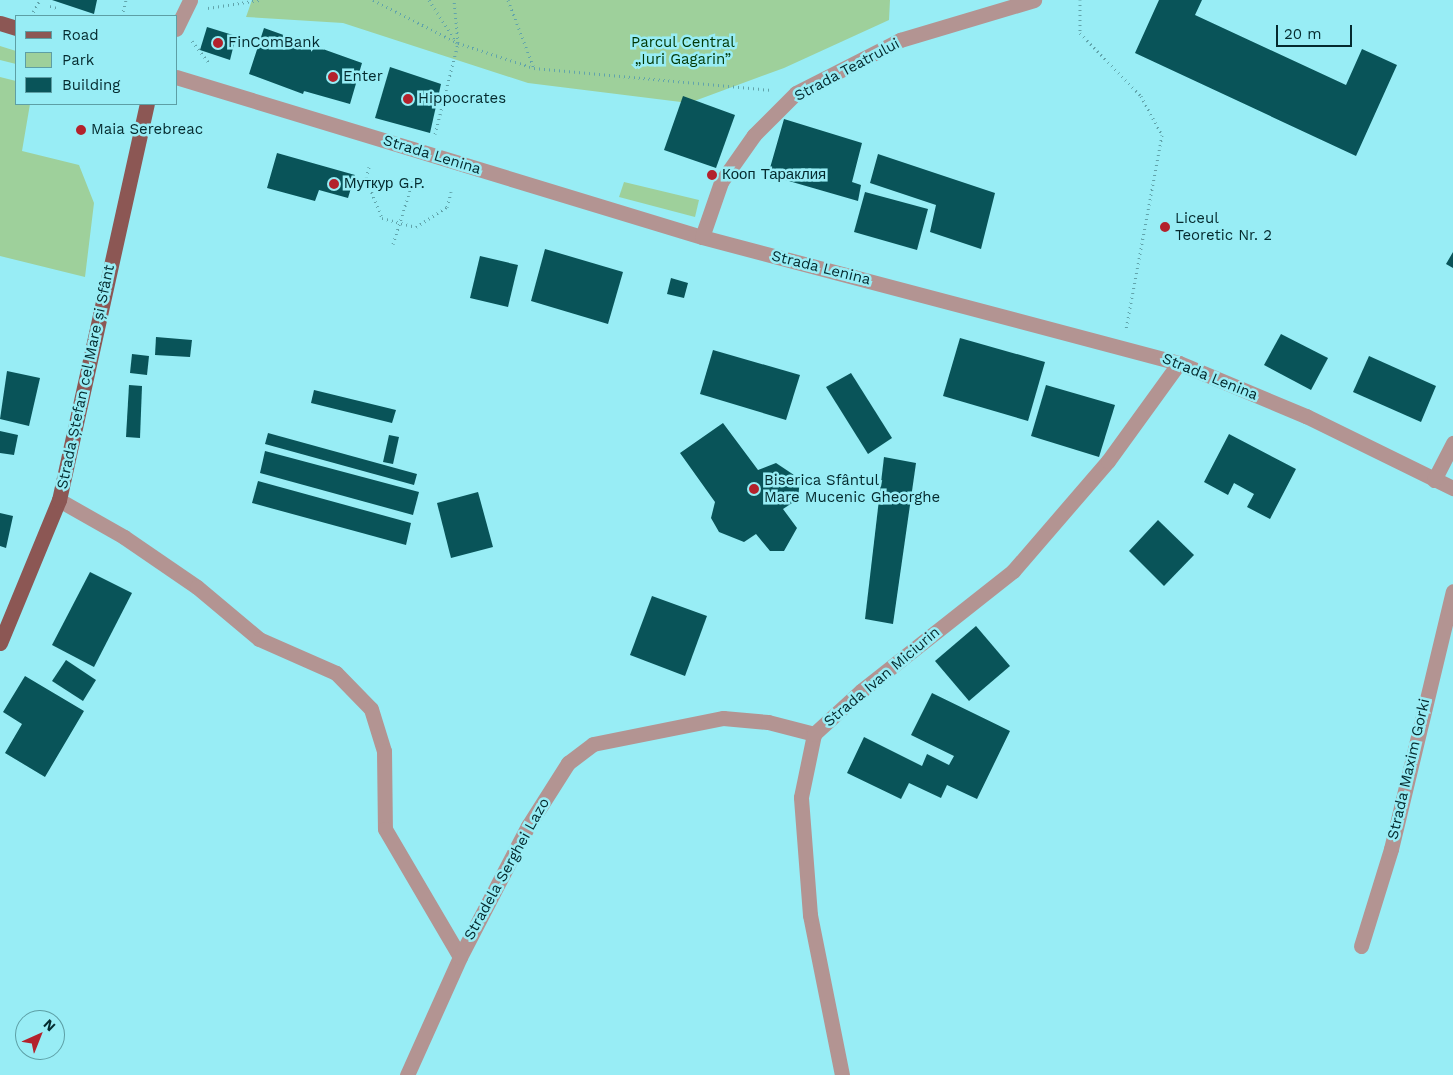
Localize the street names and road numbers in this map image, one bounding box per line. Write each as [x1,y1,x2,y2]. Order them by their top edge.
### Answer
street label: Strada Teatrului [791,35,903,105]
street label: Strada Lenina [381,132,483,178]
street label: Strada Lenina [769,247,873,289]
street label: Strada Ștefan cel Mare și Sfânt [53,263,119,491]
street label: Strada Lenina [1159,350,1261,404]
street label: Strada Ivan Miciurin [820,623,944,731]
street label: Strada Maxim Gorki [1384,697,1434,841]
street label: Stradela Serghei Lazo [460,795,554,943]

